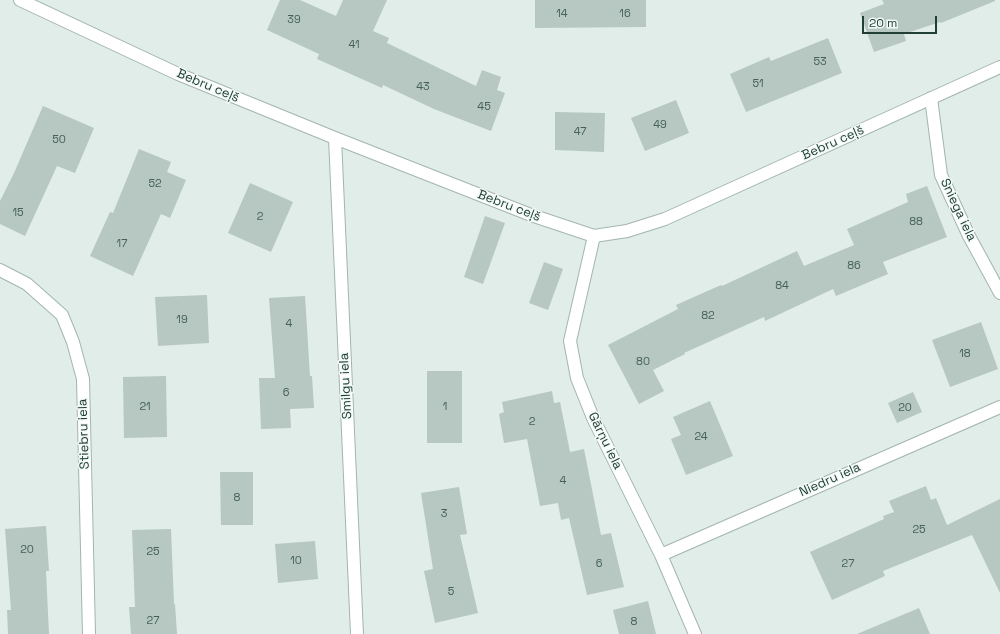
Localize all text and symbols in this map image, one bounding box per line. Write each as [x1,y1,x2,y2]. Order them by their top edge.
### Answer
house number: 14 [556,7,568,21]
house number: 16 [619,7,631,21]
scale bar [864,8,939,34]
house number: 39 [287,13,301,27]
text: 20 m [869,15,897,31]
house number: 41 [348,38,360,52]
house number: 53 [813,55,827,69]
street label: Bebru ceļš [174,66,242,106]
house number: 51 [752,77,764,91]
house number: 43 [416,80,430,94]
house number: 45 [477,100,491,114]
house number: 49 [653,118,667,132]
street label: Bebru ceļš [800,122,866,164]
house number: 47 [574,125,586,139]
house number: 50 [52,133,66,147]
street label: Sniega iela [937,176,979,244]
house number: 52 [148,177,162,191]
street label: Bebru ceļš [475,187,543,225]
house number: 15 [12,206,24,220]
house number: 2 [257,210,263,224]
house number: 88 [909,215,923,229]
house number: 17 [117,237,127,251]
house number: 86 [847,259,861,273]
house number: 84 [775,279,789,293]
house number: 82 [701,309,715,323]
house number: 19 [176,313,188,327]
house number: 4 [286,317,292,331]
house number: 18 [959,347,971,361]
street label: Smilgu iela [336,352,356,420]
house number: 80 [636,355,650,369]
house number: 6 [283,386,289,400]
street label: Stiebru iela [75,398,93,470]
house number: 21 [139,400,151,414]
house number: 1 [443,400,447,414]
house number: 20 [898,401,912,415]
street label: Gārņu iela [584,410,626,472]
house number: 2 [529,415,535,429]
house number: 24 [694,430,708,444]
street label: Niedru iela [797,460,863,500]
house number: 4 [560,474,566,488]
house number: 8 [234,491,240,505]
house number: 3 [441,507,447,521]
house number: 25 [912,523,926,537]
house number: 20 [20,543,34,557]
house number: 25 [146,545,160,559]
house number: 10 [290,554,302,568]
house number: 6 [596,557,602,571]
house number: 27 [842,557,854,571]
house number: 5 [448,585,454,599]
house number: 27 [147,614,159,628]
house number: 8 [631,615,637,629]

